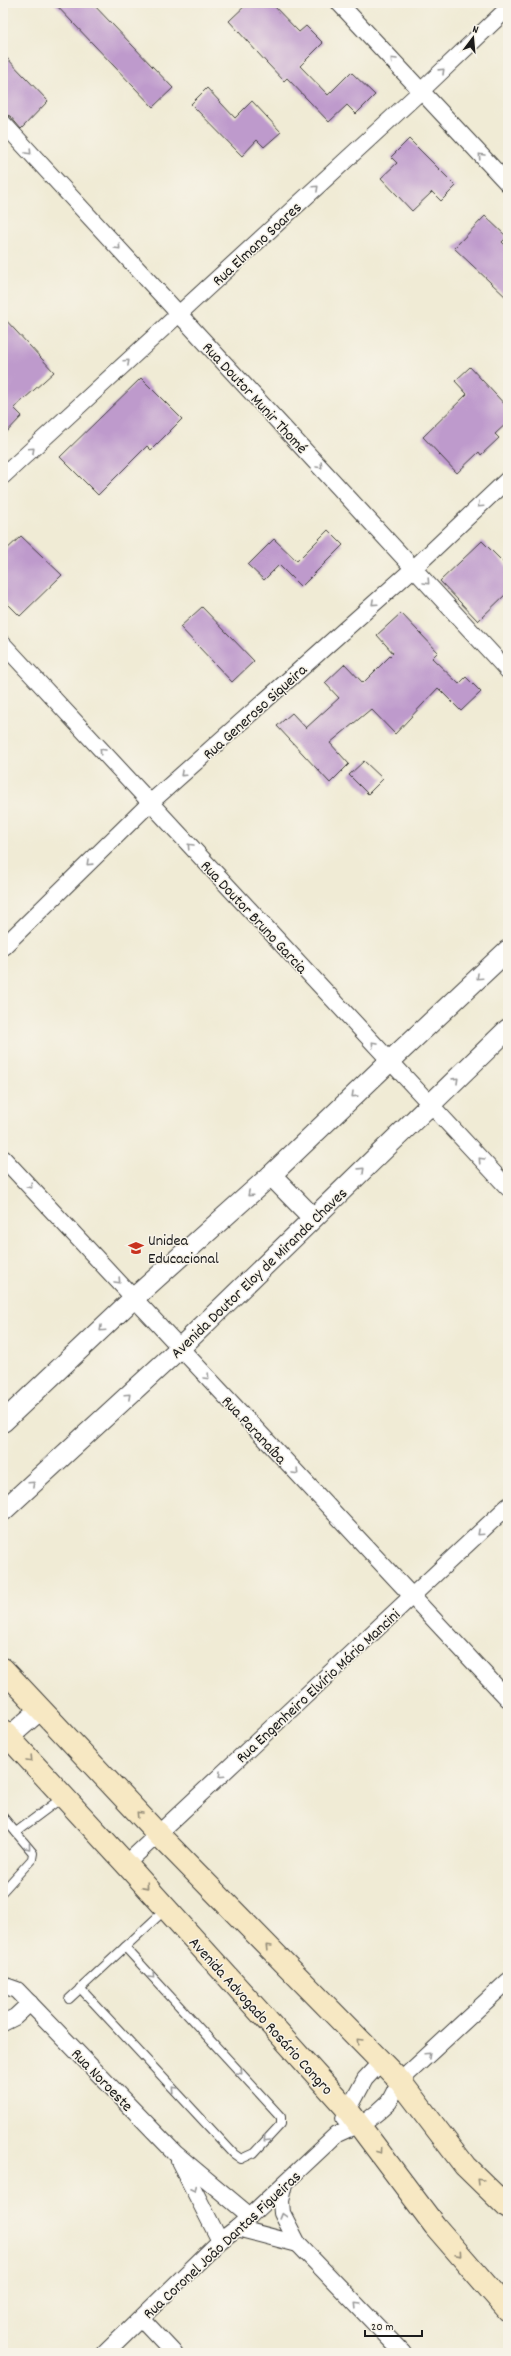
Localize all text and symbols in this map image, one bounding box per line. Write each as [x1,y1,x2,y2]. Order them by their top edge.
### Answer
north arrow [453,18,493,58]
text: N [470,22,481,39]
one-way arrow [391,58,398,65]
one-way arrow [437,69,445,76]
one-way arrow [25,147,32,154]
one-way arrow [479,153,486,161]
one-way arrow [311,186,319,193]
street label: Rua Elmano Soares [208,197,308,292]
one-way arrow [113,242,120,250]
street label: Rua Doutor Munir Thomé [196,338,312,460]
one-way arrow [123,360,130,367]
one-way arrow [27,447,35,454]
one-way arrow [315,461,322,469]
one-way arrow [477,501,485,508]
one-way arrow [422,578,429,585]
one-way arrow [371,599,379,606]
street label: Rua Generoso Siqueira [198,659,313,766]
one-way arrow [99,748,107,756]
one-way arrow [180,769,188,776]
one-way arrow [187,843,195,851]
street label: Rua Doutor Bruno Garcia [194,856,312,980]
one-way arrow [86,858,94,866]
one-way arrow [477,972,484,979]
one-way arrow [371,1041,379,1049]
one-way arrow [451,1077,459,1085]
one-way arrow [351,1090,359,1098]
one-way arrow [479,1157,486,1164]
one-way arrow [357,1167,365,1175]
one-way arrow [25,1182,32,1189]
street label: Avenida Doutor Eloy de Miranda Chaves [166,1183,353,1365]
one-way arrow [247,1190,255,1197]
place label: Unidea Educacional [148,1230,219,1271]
school or university icon: Unidea Educacional [127,1239,145,1257]
one-way arrow [114,1277,121,1284]
one-way arrow [99,1324,107,1332]
one-way arrow [202,1372,209,1379]
street label: Rua Paranaíba [215,1391,291,1470]
one-way arrow [123,1394,130,1401]
one-way arrow [291,1467,298,1474]
one-way arrow [27,1481,35,1489]
one-way arrow [477,1528,484,1535]
street label: Rua Engenheiro Elvírio Mário Mancini [231,1604,406,1769]
one-way arrow [25,1755,32,1762]
one-way arrow [218,1770,226,1778]
one-way arrow [137,1811,144,1818]
one-way arrow [24,1842,31,1849]
one-way arrow [142,1881,149,1888]
street label: Avenida Advogado Rosário Congro [183,1932,338,2101]
one-way arrow [265,1944,273,1952]
one-way arrow [147,1971,154,1979]
one-way arrow [356,2038,363,2046]
street label: Rua Noroeste [65,2044,137,2118]
one-way arrow [423,2052,431,2060]
one-way arrow [235,2067,242,2075]
one-way arrow [171,2086,178,2094]
one-way arrow [264,2134,271,2142]
one-way arrow [375,2147,382,2154]
street label: Rua Coronel João Dantas Figueiras [139,2166,307,2325]
one-way arrow [477,2178,485,2186]
one-way arrow [189,2185,196,2192]
one-way arrow [279,2212,288,2219]
one-way arrow [455,2250,462,2257]
one-way arrow [354,2302,362,2310]
scale bar [365,2312,422,2338]
text: 20 m [371,2319,394,2336]

